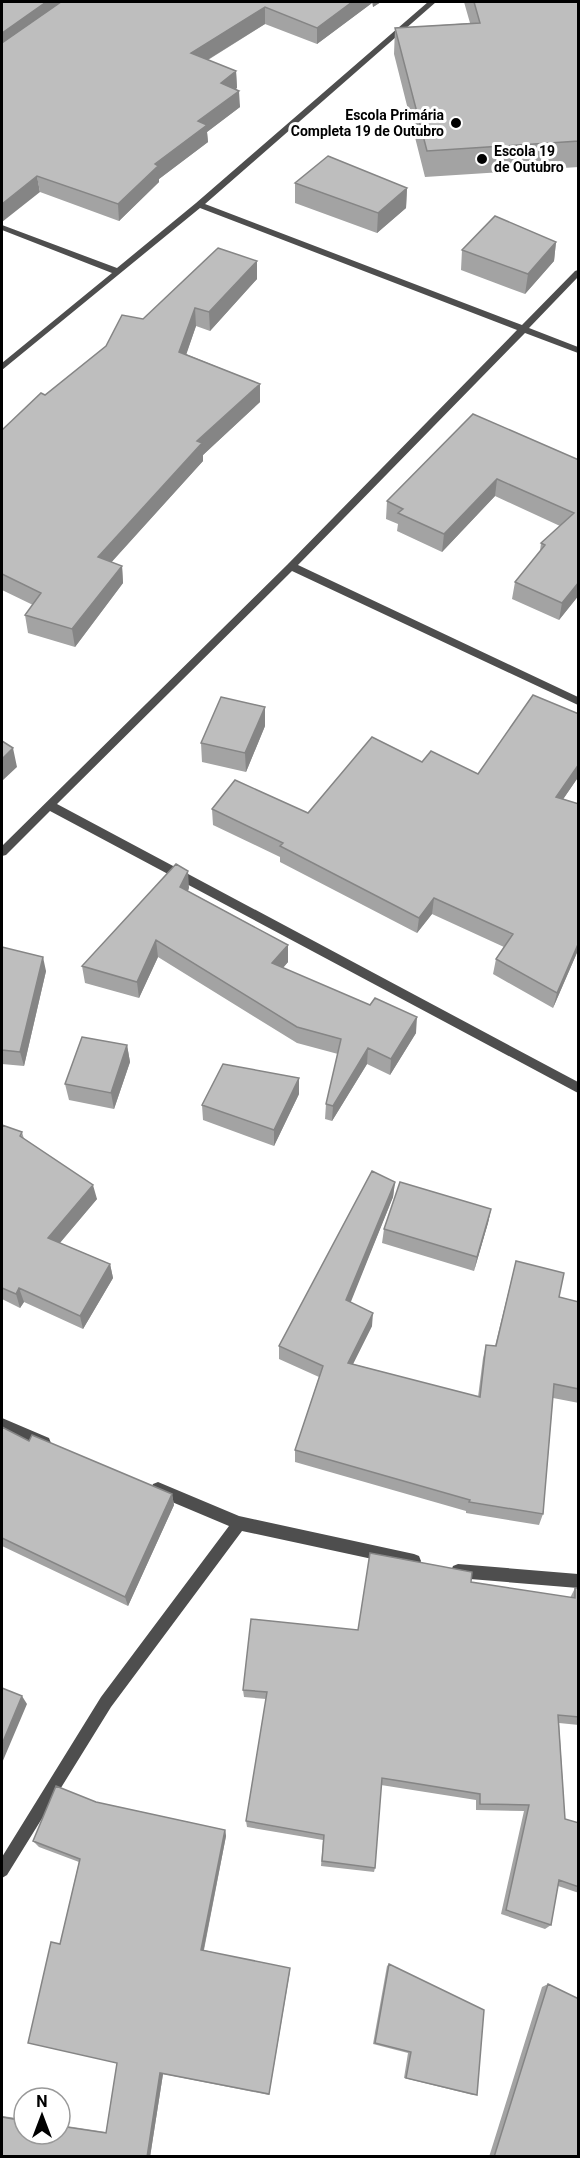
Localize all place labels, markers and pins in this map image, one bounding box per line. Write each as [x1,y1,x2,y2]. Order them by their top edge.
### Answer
place label: Escola Primária Completa 19 de Outubro [291,107,444,139]
marker: Escola Primária Completa 19 de Outubro [449,116,463,130]
place label: Escola 19 de Outubro [494,143,564,175]
marker: Escola 19 de Outubro [475,152,489,166]

